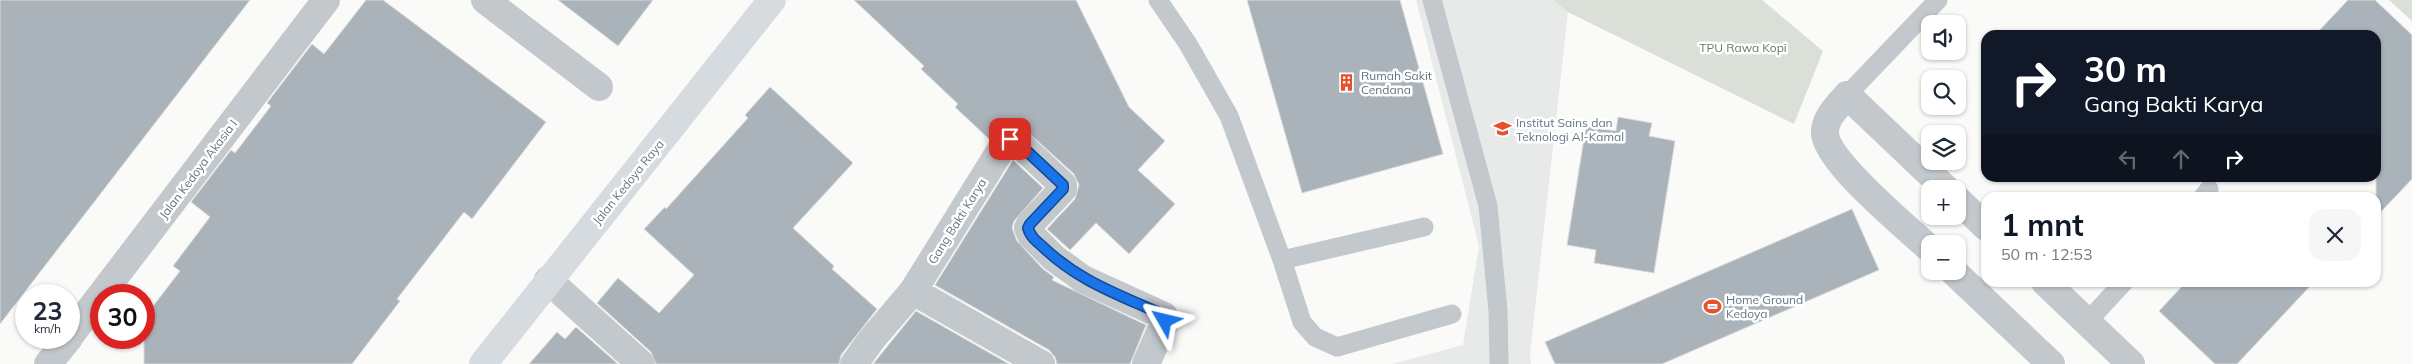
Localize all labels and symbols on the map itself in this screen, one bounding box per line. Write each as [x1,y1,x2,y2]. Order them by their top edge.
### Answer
park label: TPU Rawa Kopi [1699,40,1787,55]
place label: Rumah Sakit Cendana [1361,68,1432,97]
building icon: Rumah Sakit Cendana [1337,72,1357,92]
place label: Institut Sains dan Teknologi Al-Kamal [1516,115,1624,144]
street label: Jalan Kedoya Akasia I [156,116,240,222]
pin [989,118,1031,160]
school or university icon: Institut Sains dan Teknologi Al-Kamal [1492,119,1512,139]
street label: Jalan Kedoya Raya [589,137,667,227]
street label: Gang Bakti Karya [925,175,989,267]
speed limit sign: 30 [90,284,155,349]
place label: Home Ground Kedoya [1726,292,1803,321]
position arrow [1138,294,1190,346]
sports icon: Home Ground Kedoya [1702,296,1722,316]

